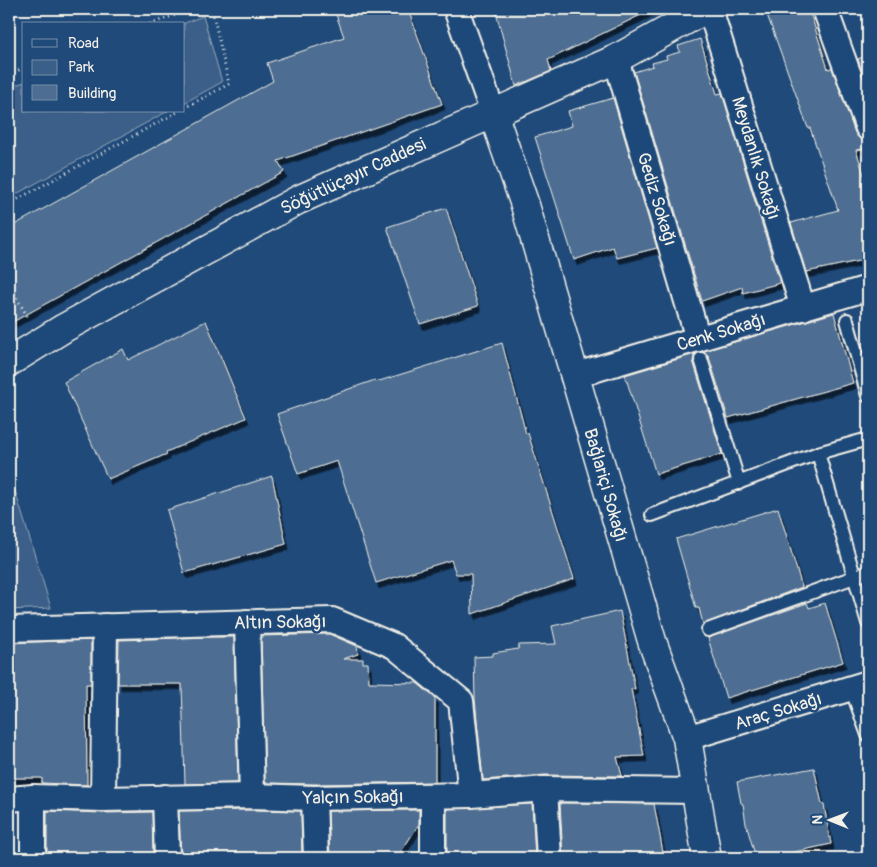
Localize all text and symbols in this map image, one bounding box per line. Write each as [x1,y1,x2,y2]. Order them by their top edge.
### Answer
legend [22,22,185,112]
text: Road [68,34,99,53]
text: Park [68,58,95,77]
text: Building [68,84,116,103]
street label: Meydanlık Sokağı [726,94,785,222]
street label: Söğütlüçayır Caddesi [277,133,430,220]
street label: Gediz Sokağı [631,150,682,249]
street label: Cenk Sokağı [674,308,768,357]
street label: Bağlariçi Sokağı [578,426,633,545]
street label: Altın Sokağı [234,610,326,635]
street label: Araç Sokağı [732,687,825,736]
street label: Yalçın Sokağı [301,785,404,810]
north arrow [804,794,854,844]
text: N [809,815,826,825]

